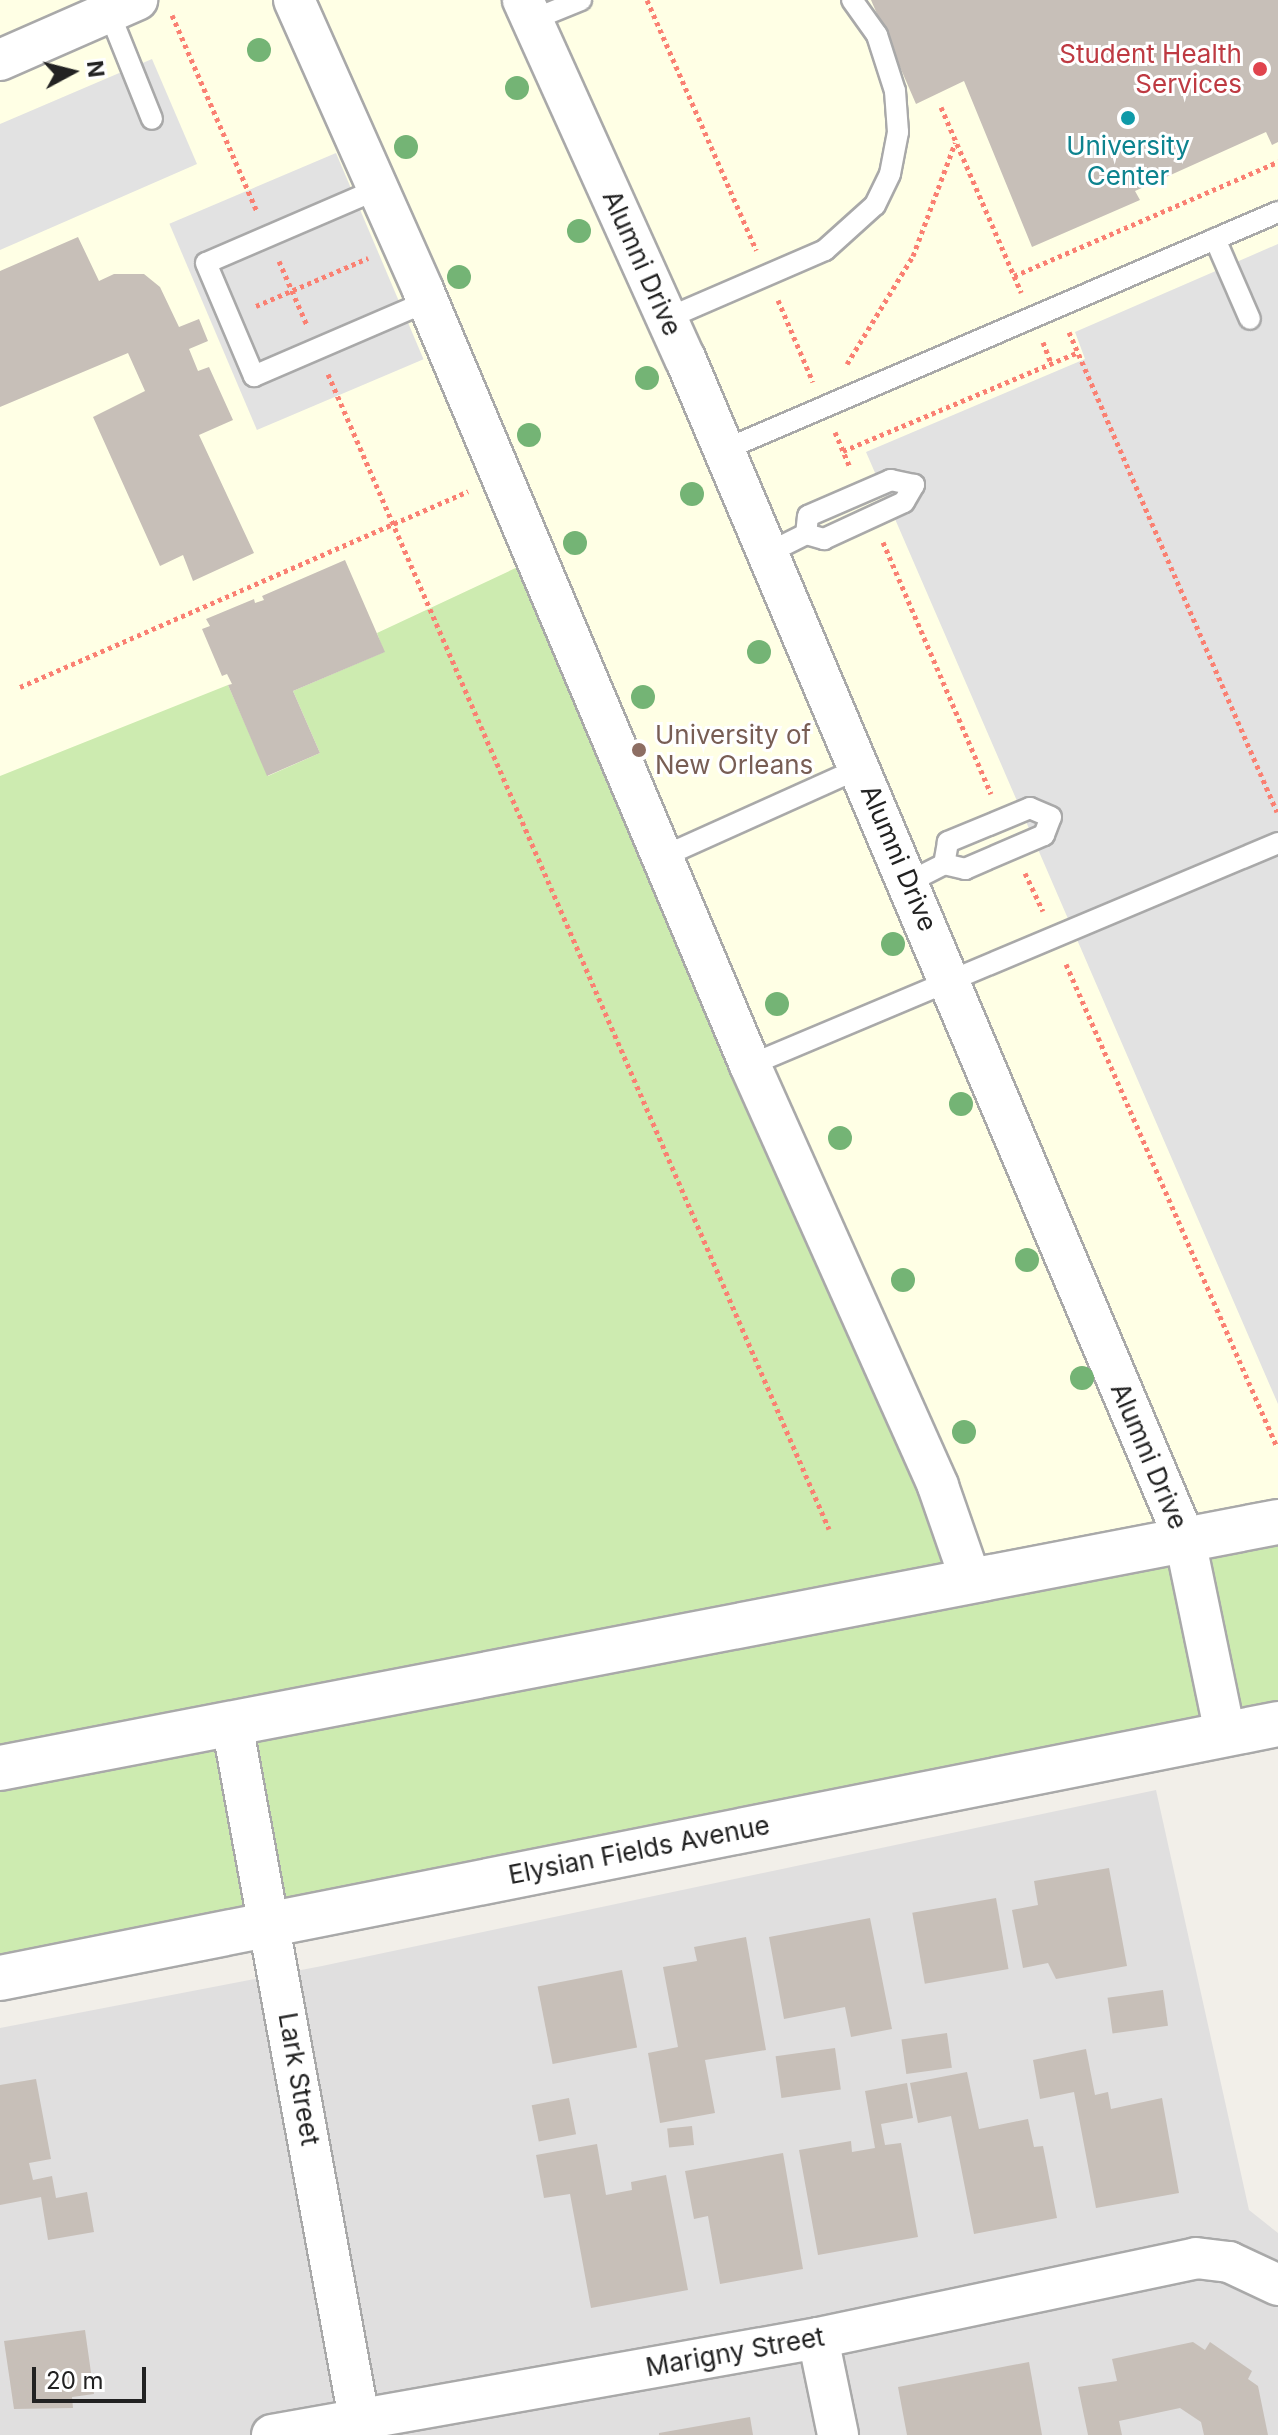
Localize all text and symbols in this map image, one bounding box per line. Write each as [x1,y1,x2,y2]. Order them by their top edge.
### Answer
north arrow [32,32,112,112]
place label: Student Health Services [1059,38,1242,100]
marker: Student Health Services [1249,58,1271,80]
text: N [82,59,110,79]
marker: University Center [1119,109,1137,127]
place label: University Center [1066,130,1190,192]
street label: Alumni Drive [596,185,688,341]
place label: University of New Orleans [655,719,813,780]
marker: University of New Orleans [630,741,648,759]
street label: Alumni Drive [854,780,944,936]
street label: Alumni Drive [1104,1378,1194,1534]
street label: Elysian Fields Avenue [506,1809,772,1891]
street label: Lark Street [272,2010,326,2148]
street label: Marigny Street [643,2321,827,2383]
scale bar [36,2351,150,2401]
text: 20 m [46,2366,104,2395]

